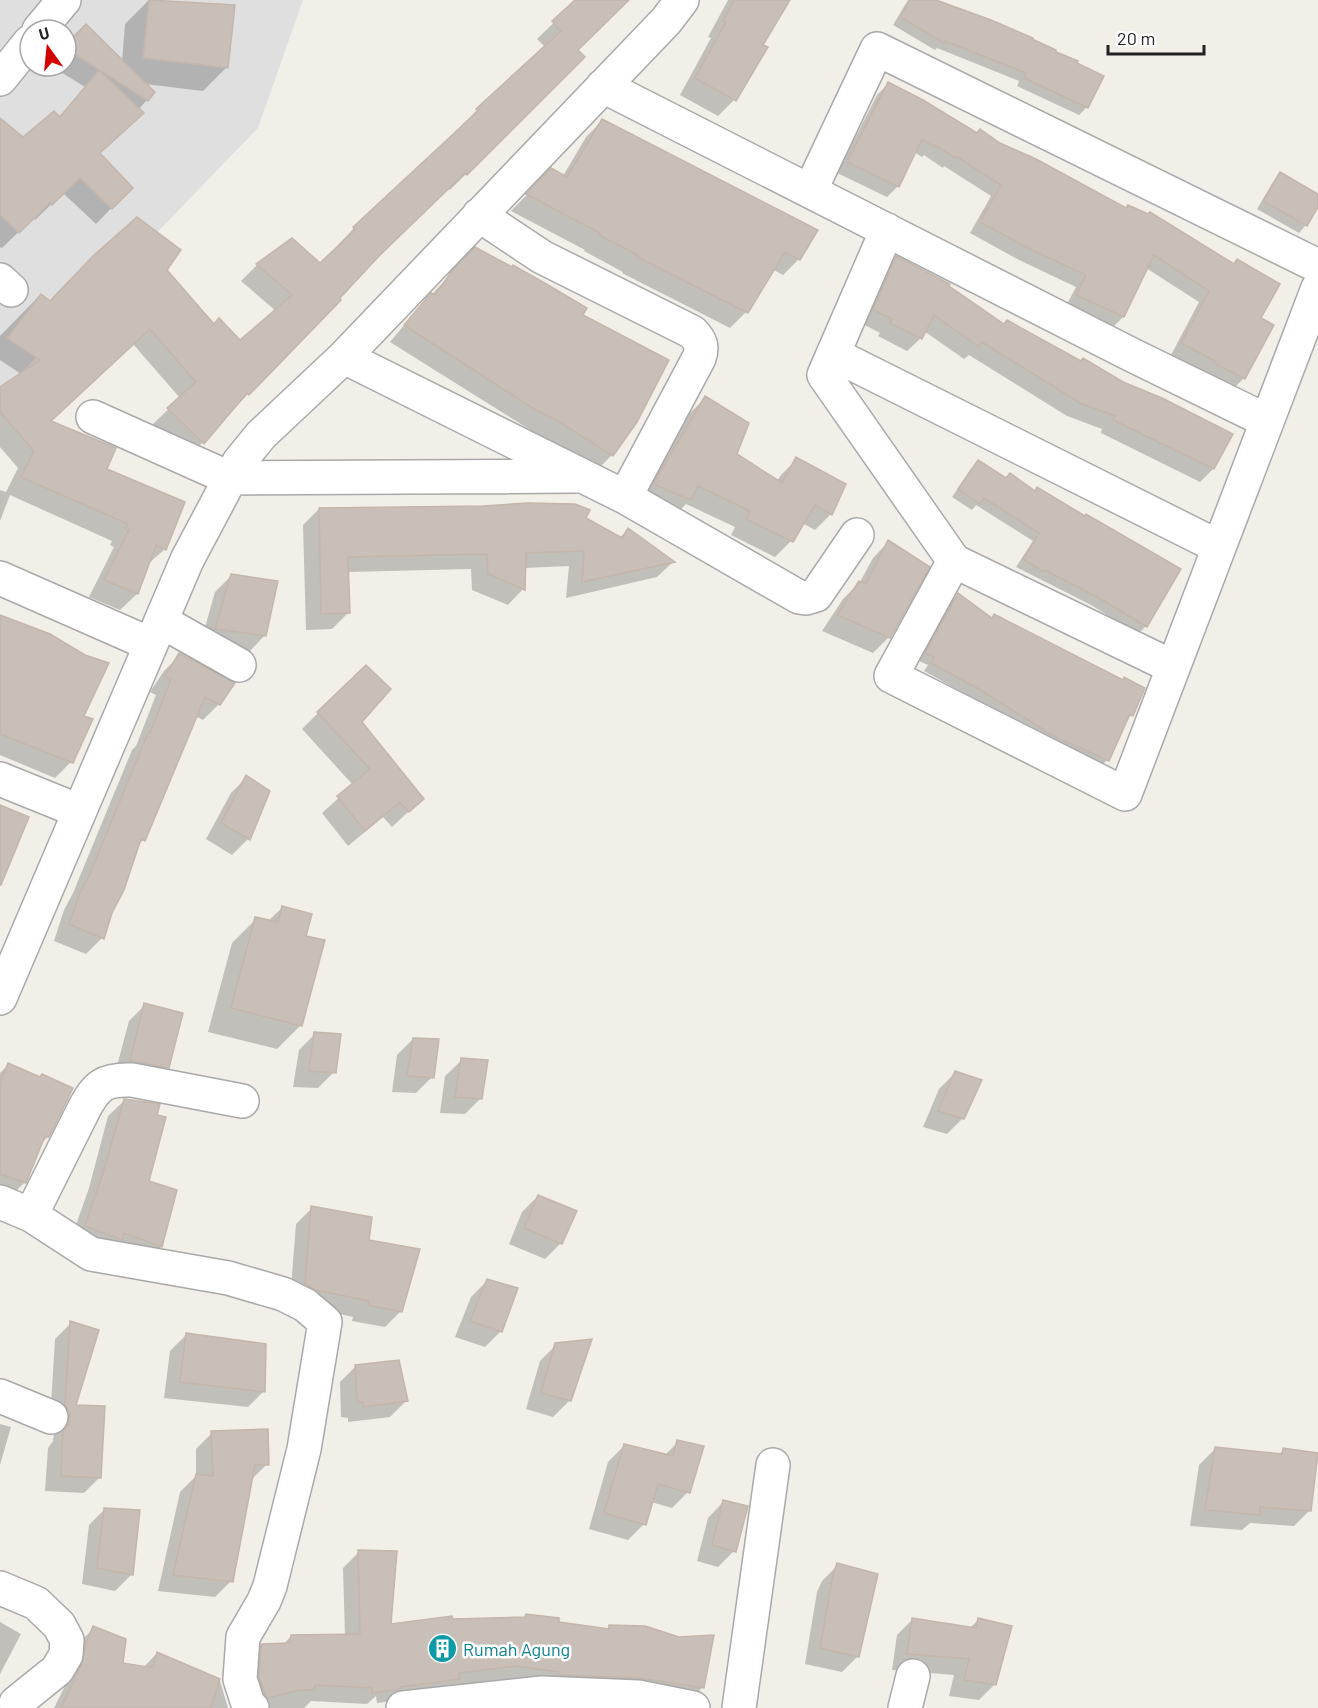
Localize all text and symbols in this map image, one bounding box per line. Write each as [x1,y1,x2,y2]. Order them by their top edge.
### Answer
north arrow [18,18,78,78]
scale bar [1108,18,1204,56]
text: U [37,23,51,44]
text: 20 m [1117,27,1155,49]
building icon: Rumah Agung [426,1633,458,1665]
place label: Rumah Agung [463,1638,570,1660]

